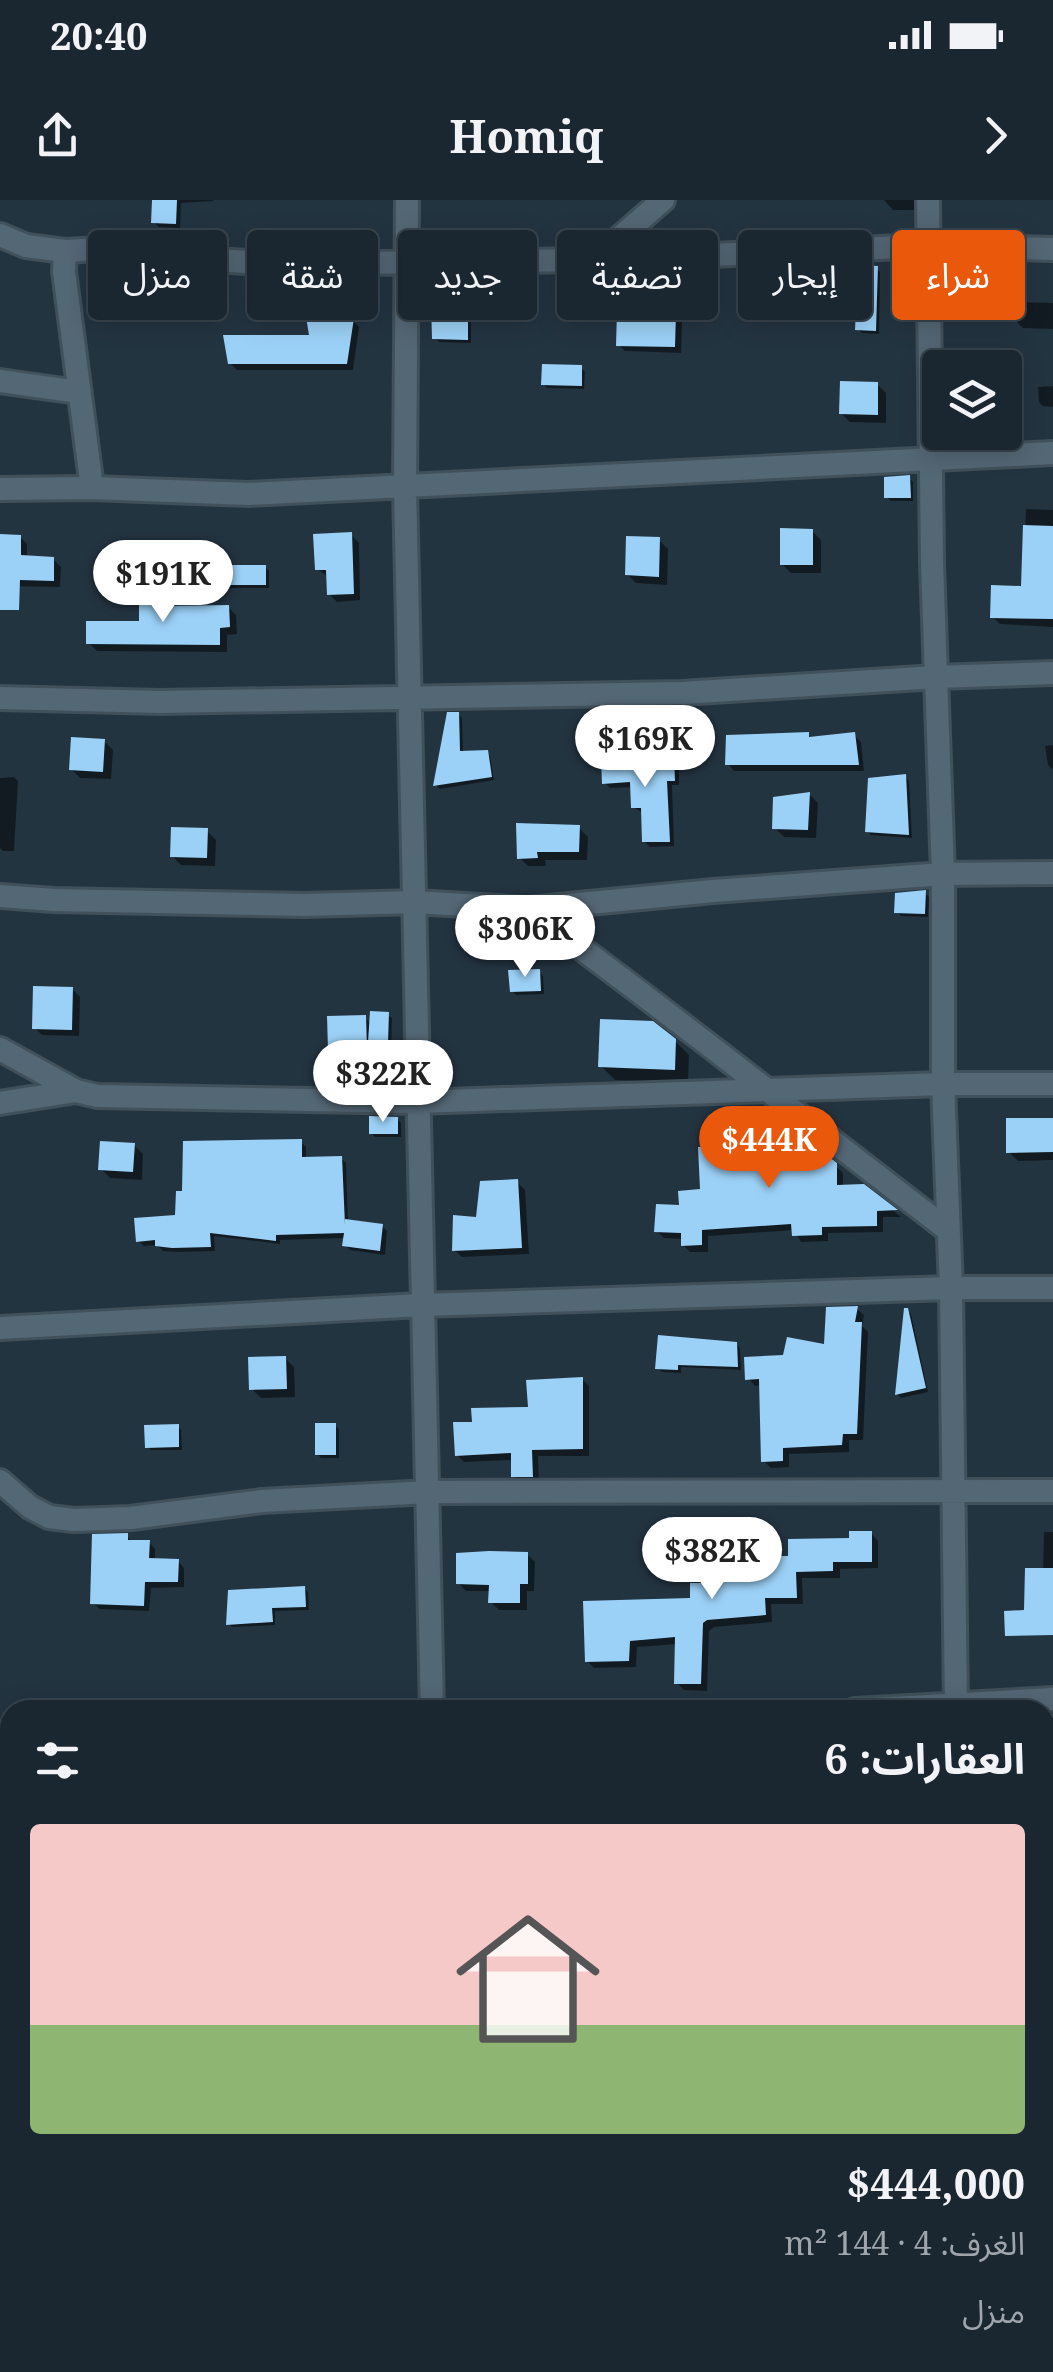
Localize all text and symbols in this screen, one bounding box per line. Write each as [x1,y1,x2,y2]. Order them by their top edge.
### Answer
text: 20:40 [50,9,147,61]
text: Homiq [450,105,603,166]
icon: share [30,108,85,163]
icon: forward [968,108,1023,163]
chip: منزل [88,230,227,320]
chip: شقة [247,230,378,320]
chip: جديد [398,230,537,320]
chip: تصفية [557,230,718,320]
chip: إيجار [738,230,872,320]
chip: شراء [892,230,1025,320]
map controls [922,350,1022,450]
button: layers [922,350,1022,450]
pin: $191K [93,540,233,625]
text: $191K [115,551,211,594]
pin: $169K [575,705,715,790]
text: $169K [597,716,693,759]
pin: $306K [455,895,595,980]
text: $306K [477,906,573,949]
pin: $322K [313,1040,453,1125]
text: $322K [335,1051,431,1094]
pin: $444K [699,1106,839,1191]
text: $444K [721,1117,817,1160]
pin: $382K [642,1517,782,1602]
text: $382K [664,1528,760,1571]
text: العقارات: 6 [824,1729,1025,1786]
icon: filters [30,1733,85,1788]
icon: home [438,1889,618,2069]
text: $444,000 [847,2154,1025,2211]
text: الغرف: 4 · 144 m² [784,2221,1025,2264]
text: منزل [962,2289,1025,2332]

